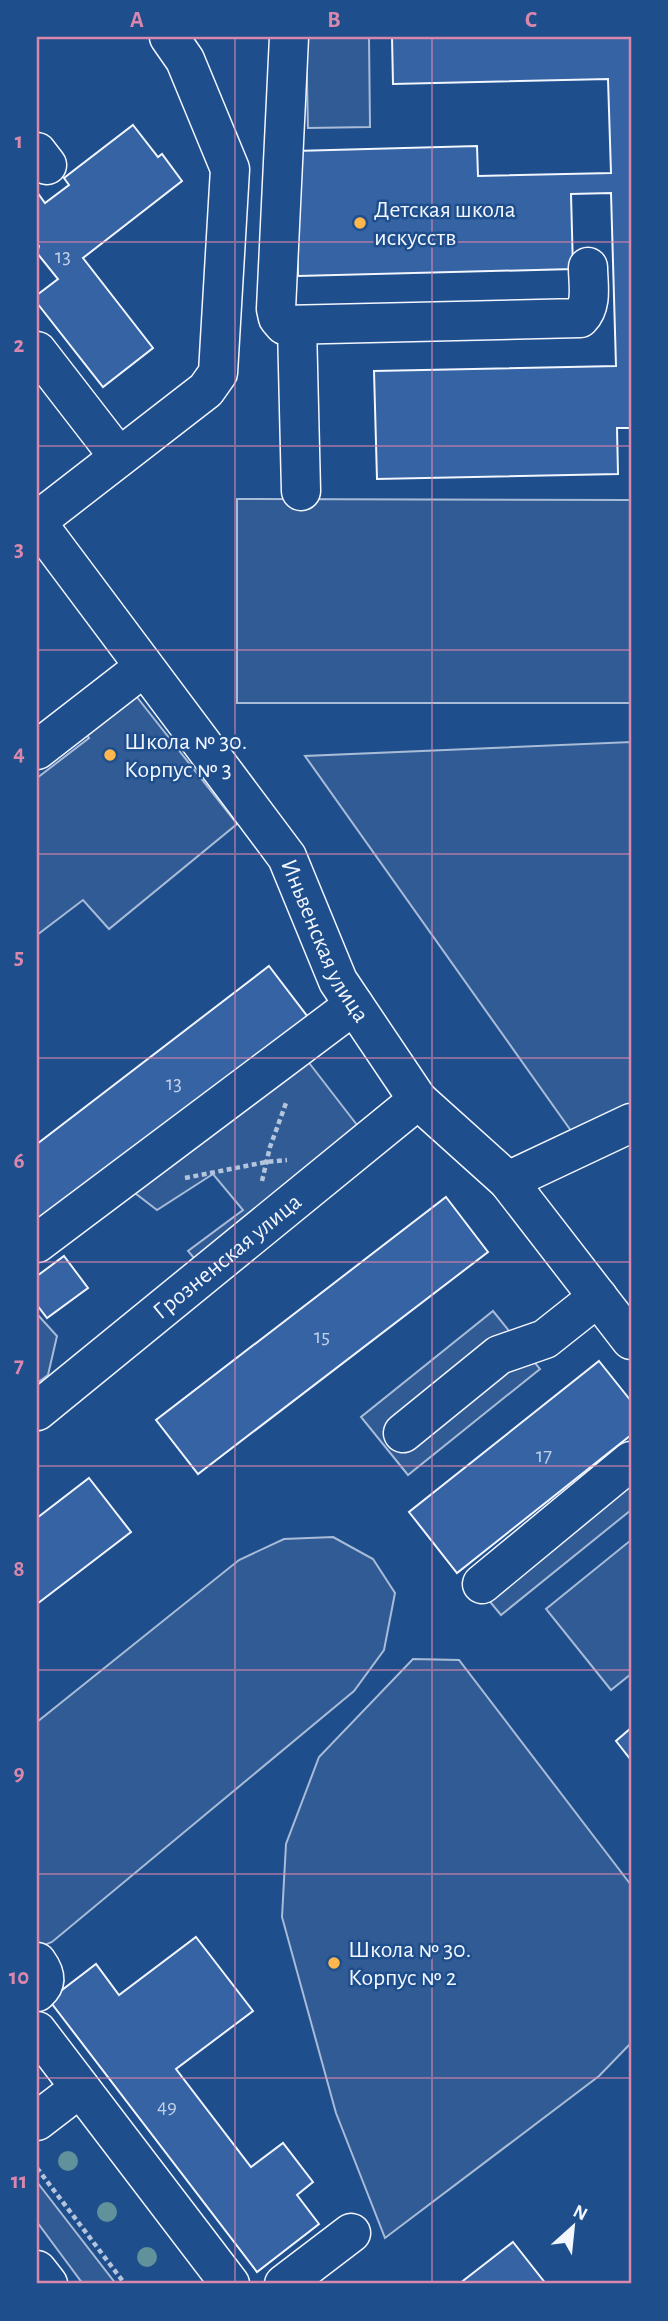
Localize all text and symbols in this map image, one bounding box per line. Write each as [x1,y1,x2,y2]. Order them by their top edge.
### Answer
text: A [130,9,144,32]
text: B [327,9,341,32]
text: C [525,9,537,32]
text: 1 [15,130,23,153]
place label: Детская школа искусств [374,198,516,250]
marker: Детская школа искусств [352,215,368,231]
house number: 13 [55,246,71,267]
text: 2 [14,334,25,357]
text: 3 [14,538,24,561]
place label: Школа № 30. Корпус № 3 [124,730,247,782]
text: 4 [13,742,25,765]
marker: Школа № 30. Корпус № 3 [102,747,118,763]
street label: Иньвенская улица [276,856,373,1027]
text: 5 [14,946,24,969]
house number: 13 [166,1073,182,1094]
text: 6 [13,1150,25,1173]
street label: Грозненская улица [149,1189,306,1324]
house number: 15 [314,1326,330,1347]
text: 7 [14,1354,24,1377]
house number: 17 [536,1445,552,1466]
text: 8 [13,1558,25,1581]
text: 9 [13,1762,25,1785]
place label: Школа № 30. Корпус № 2 [348,1938,471,1990]
marker: Школа № 30. Корпус № 2 [326,1955,342,1971]
text: 10 [9,1966,29,1989]
house number: 49 [157,2096,177,2117]
text: 11 [11,2170,27,2193]
north arrow [538,2192,608,2262]
text: N [570,2202,590,2225]

